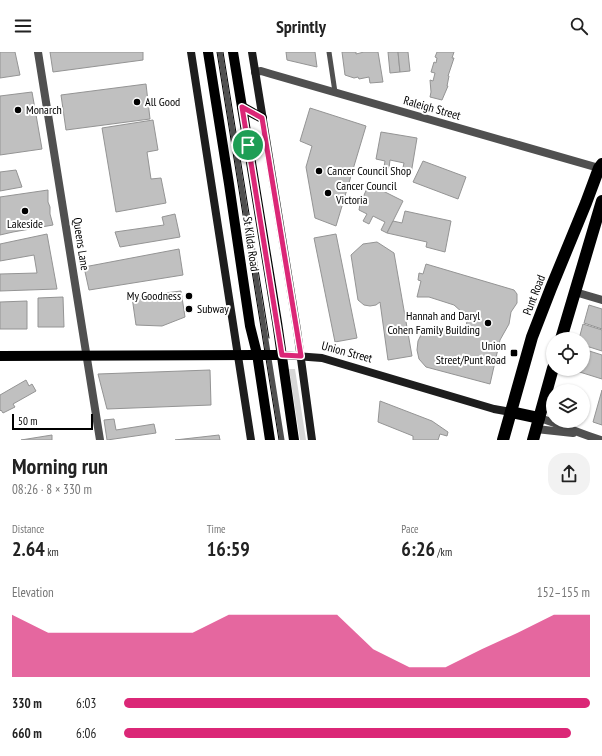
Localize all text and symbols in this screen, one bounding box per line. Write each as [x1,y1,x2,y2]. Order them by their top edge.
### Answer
icon: menu [12,15,34,37]
text: Sprintly [276,15,326,38]
icon: search [568,15,590,37]
street label: Raleigh Street [402,92,463,123]
place label: All Good [145,94,180,109]
marker: All Good [132,97,142,107]
place label: Monarch [26,102,62,117]
marker: Monarch [13,105,23,115]
pin [231,128,265,162]
icon: arrive [237,134,259,156]
place label: Cancer Council Shop [327,163,411,178]
marker: Cancer Council Shop [314,166,324,176]
place label: Cancer Council Victoria [335,178,397,207]
marker: Cancer Council Victoria [323,188,333,198]
marker: Lakeside [20,206,30,216]
street label: St Kilda Road [240,215,263,272]
place label: Lakeside [7,216,43,231]
street label: Queens Lane [70,216,93,271]
street label: Punt Road [519,273,548,317]
place label: My Goodness [127,288,181,303]
marker: My Goodness [184,291,194,301]
place label: Subway [197,301,229,316]
marker: Subway [184,304,194,314]
place label: Hannah and Daryl Cohen Family Building [387,308,480,337]
marker: Hannah and Daryl Cohen Family Building [483,318,493,328]
map controls [546,332,590,428]
button: locate [546,332,590,376]
street label: Union Street [320,338,375,366]
place label: Union Street/Punt Road [436,338,506,367]
marker: Union Street/Punt Road [509,348,519,358]
button: layers [546,384,590,428]
scale bar [12,412,93,431]
text: 50 m [18,414,37,428]
text: Morning run [12,452,108,480]
button: share [548,453,590,495]
text: 08:26 · 8 × 330 m [12,481,92,498]
text: Distance [12,522,44,536]
text: Time [207,522,226,536]
text: Pace [401,522,419,536]
text: 2.64 [12,536,45,562]
text: 16:59 [207,536,250,562]
text: 6:26 [401,536,435,562]
text: km [45,545,59,559]
text: /km [435,545,452,559]
text: Elevation [12,584,54,601]
text: 152–155 m [537,584,590,601]
text: 330 m [12,695,42,712]
text: 6:03 [76,695,96,712]
text: 660 m [12,725,42,742]
text: 6:06 [76,725,96,742]

